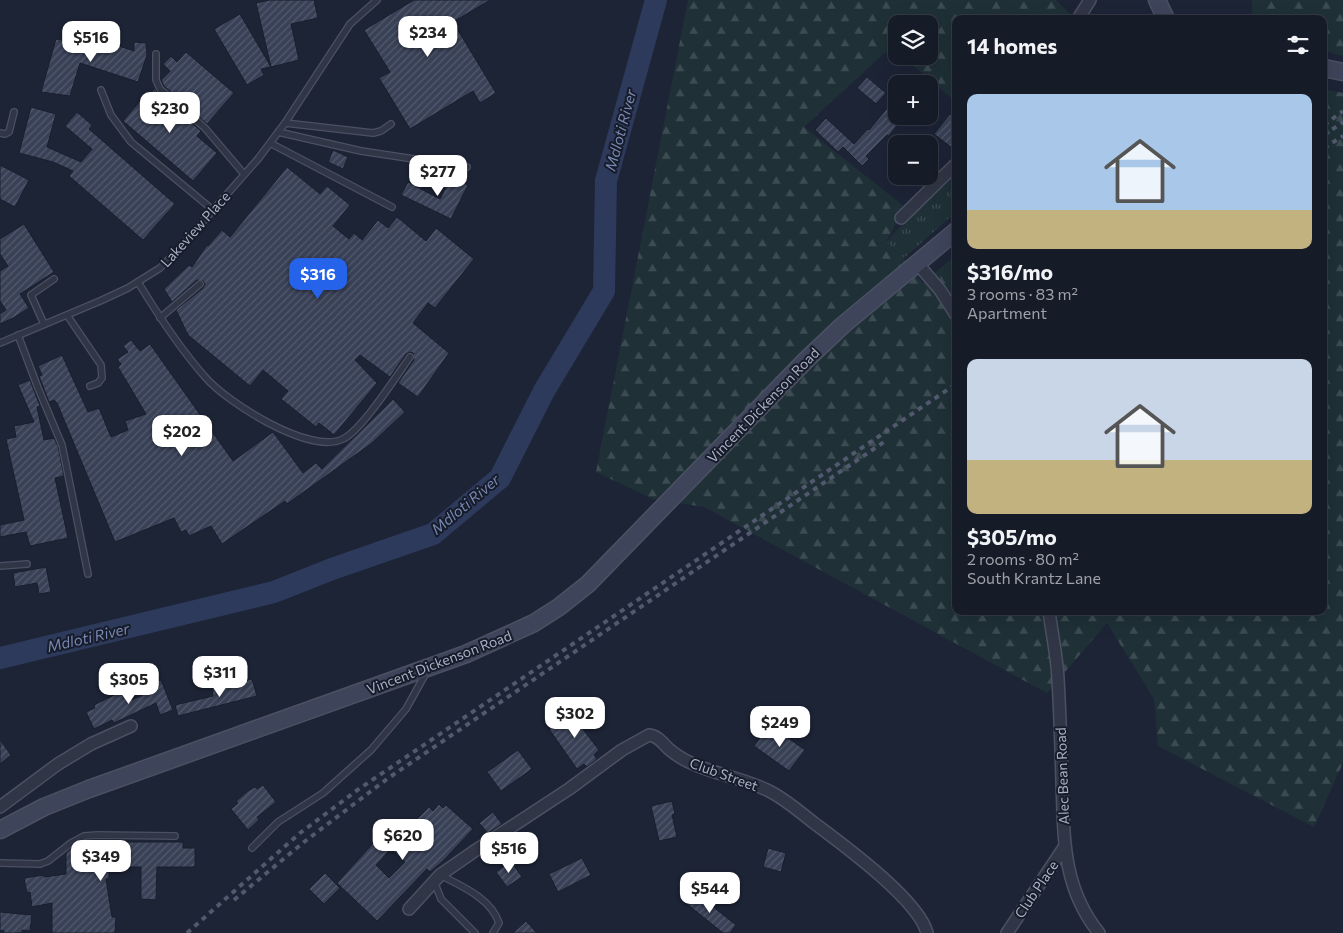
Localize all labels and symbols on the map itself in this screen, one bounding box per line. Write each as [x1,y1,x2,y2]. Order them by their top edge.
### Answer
pin: $234 [398,15,458,58]
pin: $516 [61,20,121,63]
water label: Mdloti River [600,86,640,173]
pin: $230 [140,92,200,134]
pin: $277 [408,154,468,197]
street label: Lakeview Place [157,188,233,270]
pin: $316 [288,258,348,300]
street label: Vincent Dickenson Road [704,344,822,466]
pin: $202 [152,414,212,457]
water label: Mdloti River [427,470,504,538]
water label: Mdloti River [45,619,132,655]
street label: Vincent Dickenson Road [364,627,514,697]
pin: $311 [190,656,250,698]
pin: $305 [99,662,159,705]
pin: $302 [545,696,605,739]
pin: $249 [750,706,810,748]
street label: Alec Bean Road [1052,727,1072,825]
street label: Club Street [687,754,761,794]
pin: $620 [373,818,433,861]
pin: $516 [479,832,539,874]
pin: $349 [71,840,131,882]
street label: Club Place [1011,857,1061,921]
pin: $544 [680,872,740,914]

